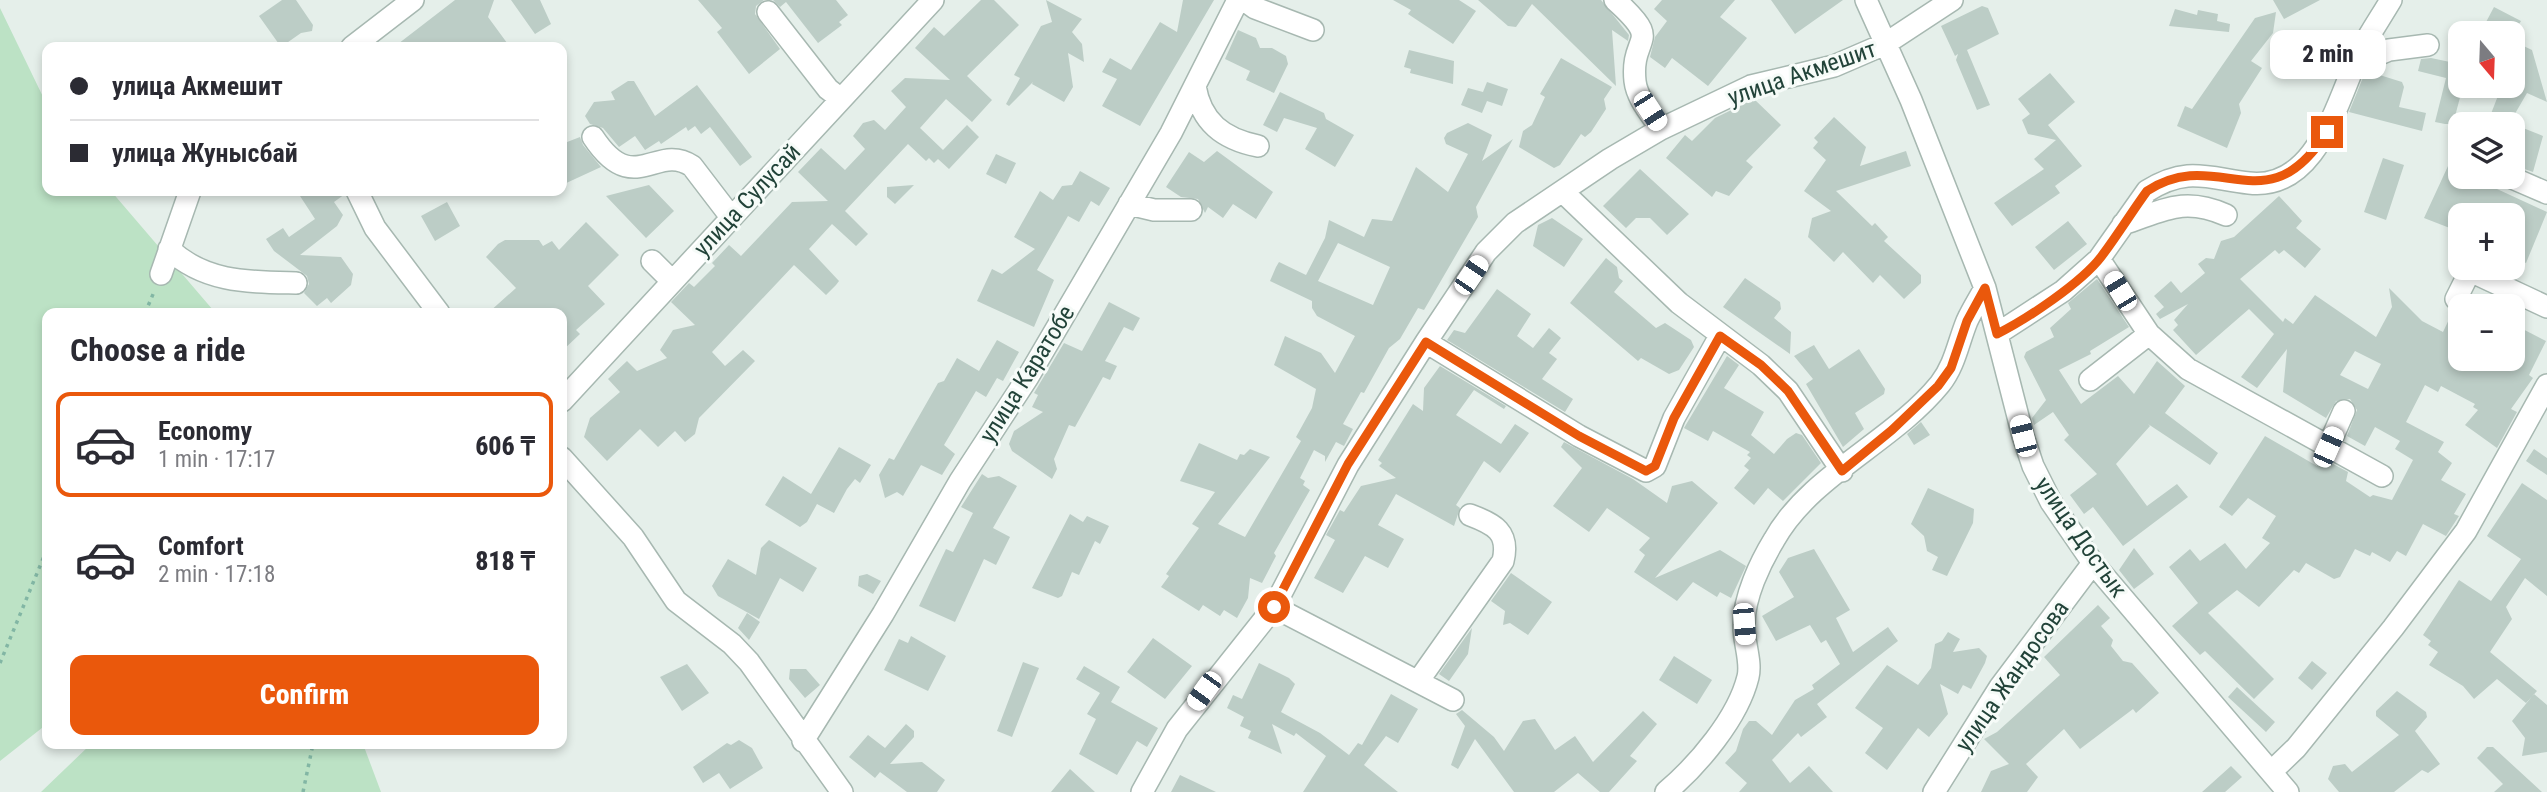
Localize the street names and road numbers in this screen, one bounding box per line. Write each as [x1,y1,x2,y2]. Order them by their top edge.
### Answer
street label: улица Акмешит [1724,35,1880,111]
street label: улица Сулусай [688,138,806,262]
street label: улица Каратобе [974,300,1080,448]
street label: улица Достык [2029,471,2133,603]
street label: улица Жандосова [1950,595,2074,757]

